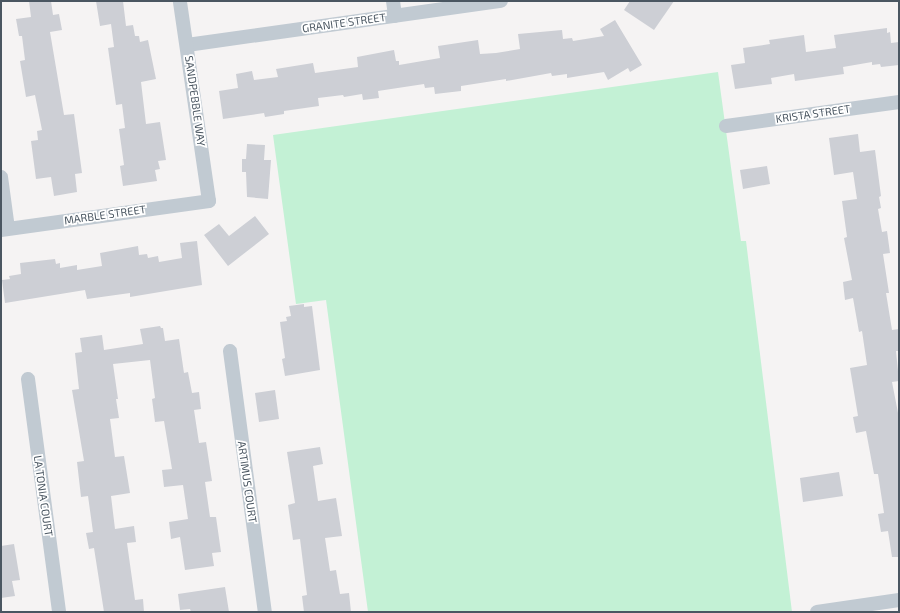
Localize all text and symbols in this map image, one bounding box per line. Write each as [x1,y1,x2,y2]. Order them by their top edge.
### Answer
street label: GRANITE STREET [301,11,387,35]
street label: SANDPEBBLE WAY [182,55,208,147]
street label: KRISTA STREET [775,102,851,126]
street label: MARBLE STREET [63,203,147,227]
street label: ARTIMUS COURT [235,440,259,524]
street label: LA TONIA COURT [31,454,55,538]

